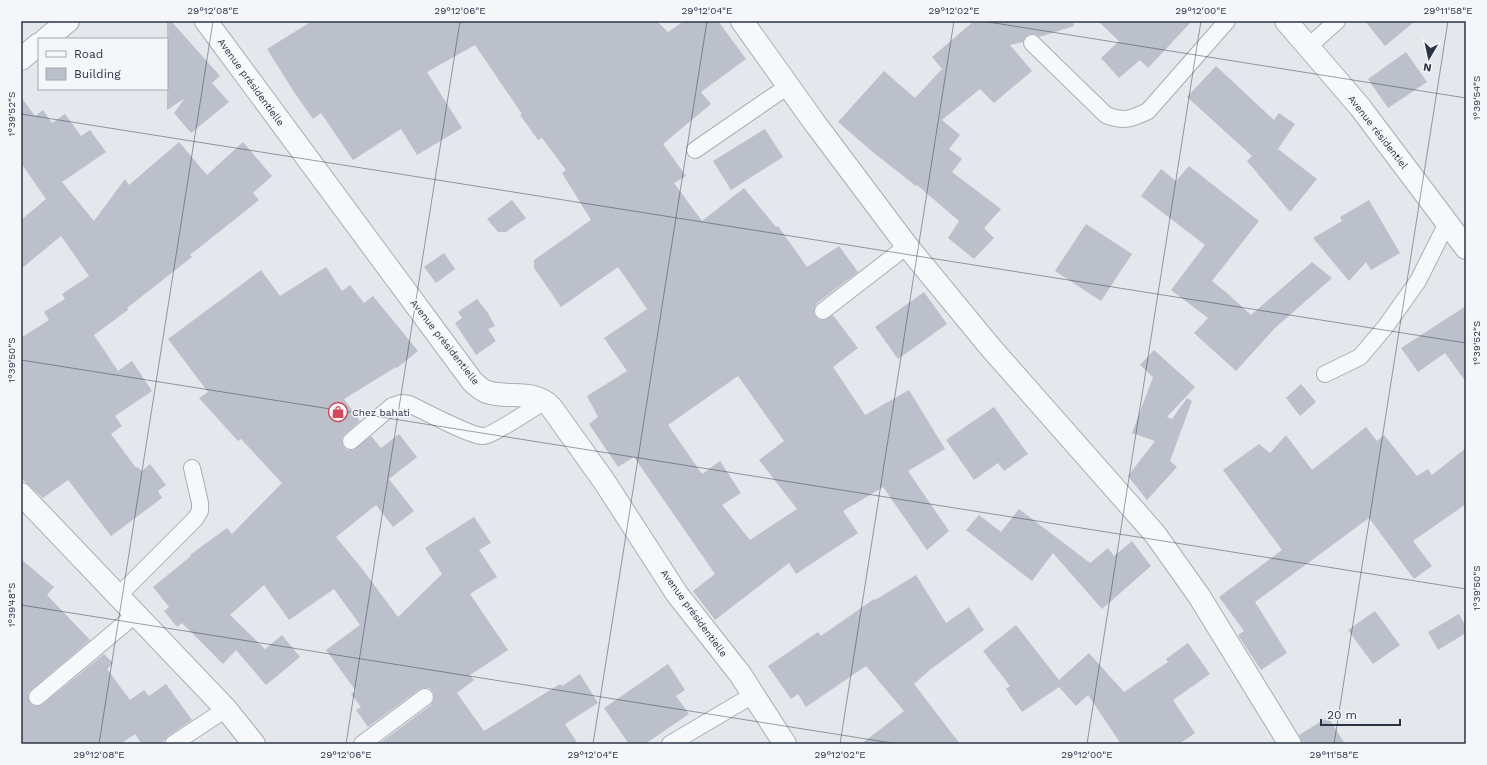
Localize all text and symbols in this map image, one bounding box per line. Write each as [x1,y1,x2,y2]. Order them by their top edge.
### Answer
text: 29°12'08"E [187,5,239,16]
text: 29°12'06"E [434,5,486,16]
text: 29°12'04"E [682,5,732,16]
text: 29°12'02"E [928,5,980,16]
text: 29°12'00"E [1175,5,1227,16]
text: 29°11'58"E [1423,5,1473,16]
street label: Avenue présidentielle [216,36,287,128]
legend [38,38,168,90]
north arrow [1409,38,1449,78]
text: Road [74,47,103,61]
text: N [1422,60,1433,74]
text: Building [74,67,121,81]
text: 1°39'54"S [1471,76,1482,120]
text: 1°39'52"S [6,92,17,136]
street label: Avenue résidentiel [1346,93,1410,171]
street label: Avenue présidentielle [408,297,482,387]
text: 1°39'52"S [1471,321,1482,365]
text: 1°39'50"S [6,337,17,383]
shop icon: Chez bahati [327,401,349,423]
place label: Chez bahati [352,407,410,418]
text: 1°39'50"S [1471,565,1482,611]
street label: Avenue présidentielle [659,567,730,659]
text: 1°39'48"S [6,583,17,627]
scale bar [1321,701,1400,727]
text: 20 m [1327,708,1357,722]
text: 29°12'08"E [73,749,125,760]
text: 29°12'06"E [320,749,372,760]
text: 29°12'04"E [568,749,618,760]
text: 29°12'02"E [814,749,866,760]
text: 29°12'00"E [1061,749,1113,760]
text: 29°11'58"E [1309,749,1359,760]

